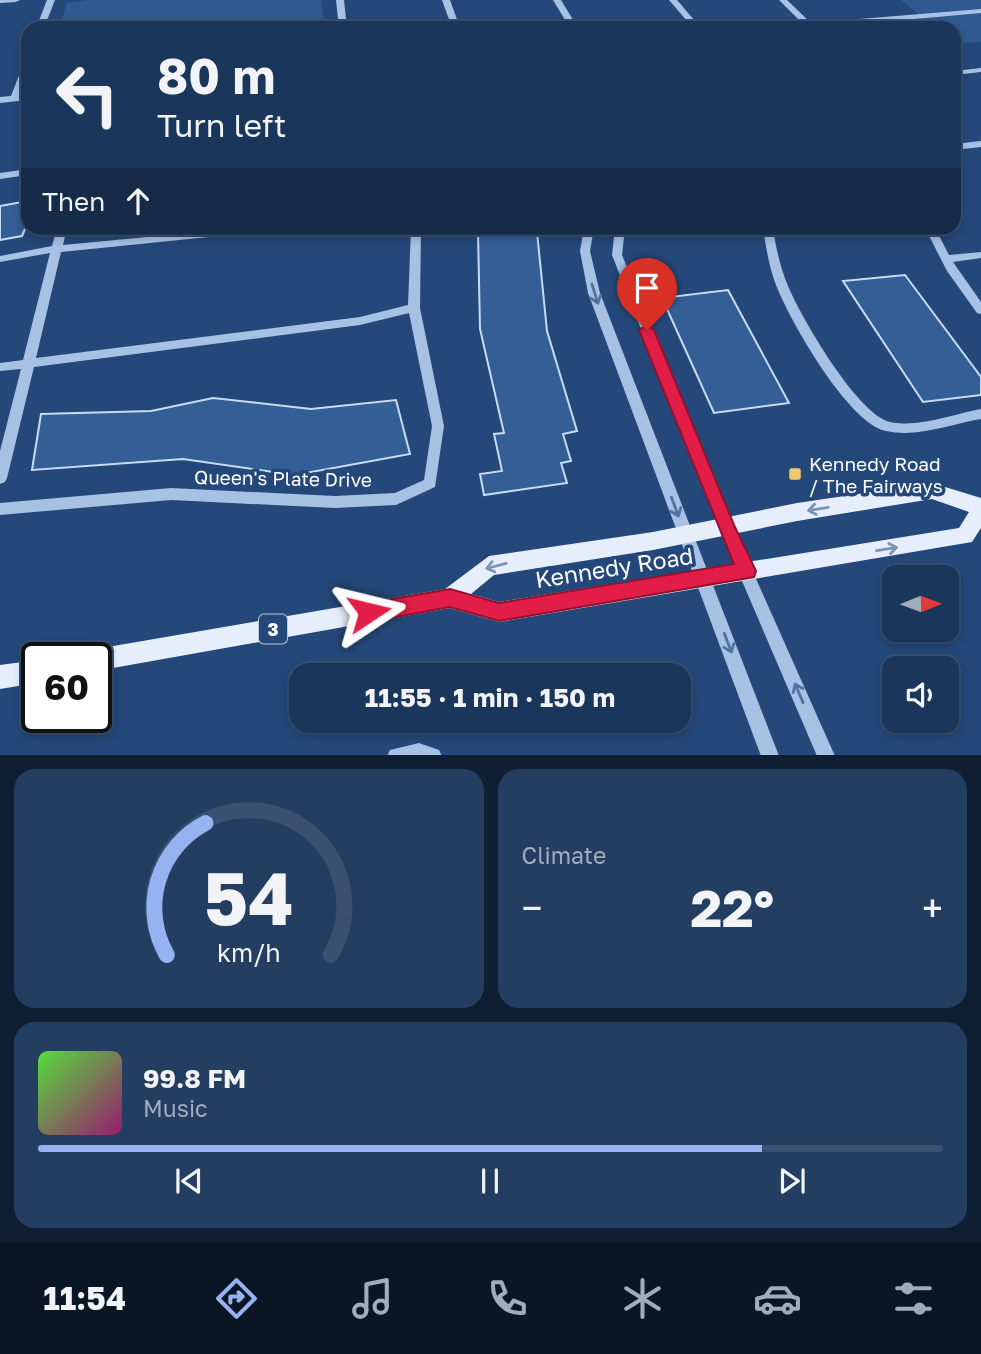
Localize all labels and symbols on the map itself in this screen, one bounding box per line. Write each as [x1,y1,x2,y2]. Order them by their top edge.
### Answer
pin [617,258,677,330]
one-way arrow [589,283,602,305]
place label: Kennedy Road / The Fairways [809,452,943,497]
street label: Queen's Plate Drive [194,465,372,491]
marker: Kennedy Road / The Fairways [787,466,803,482]
one-way arrow [669,496,682,518]
one-way arrow [808,502,830,515]
street label: Kennedy Road [533,541,695,593]
one-way arrow [875,542,898,555]
one-way arrow [486,560,508,573]
north arrow [882,565,959,642]
position arrow [332,575,406,649]
road number: 3 [259,614,287,644]
one-way arrow [723,632,735,654]
speed limit sign: 60 [21,642,112,733]
one-way arrow [792,683,805,704]

